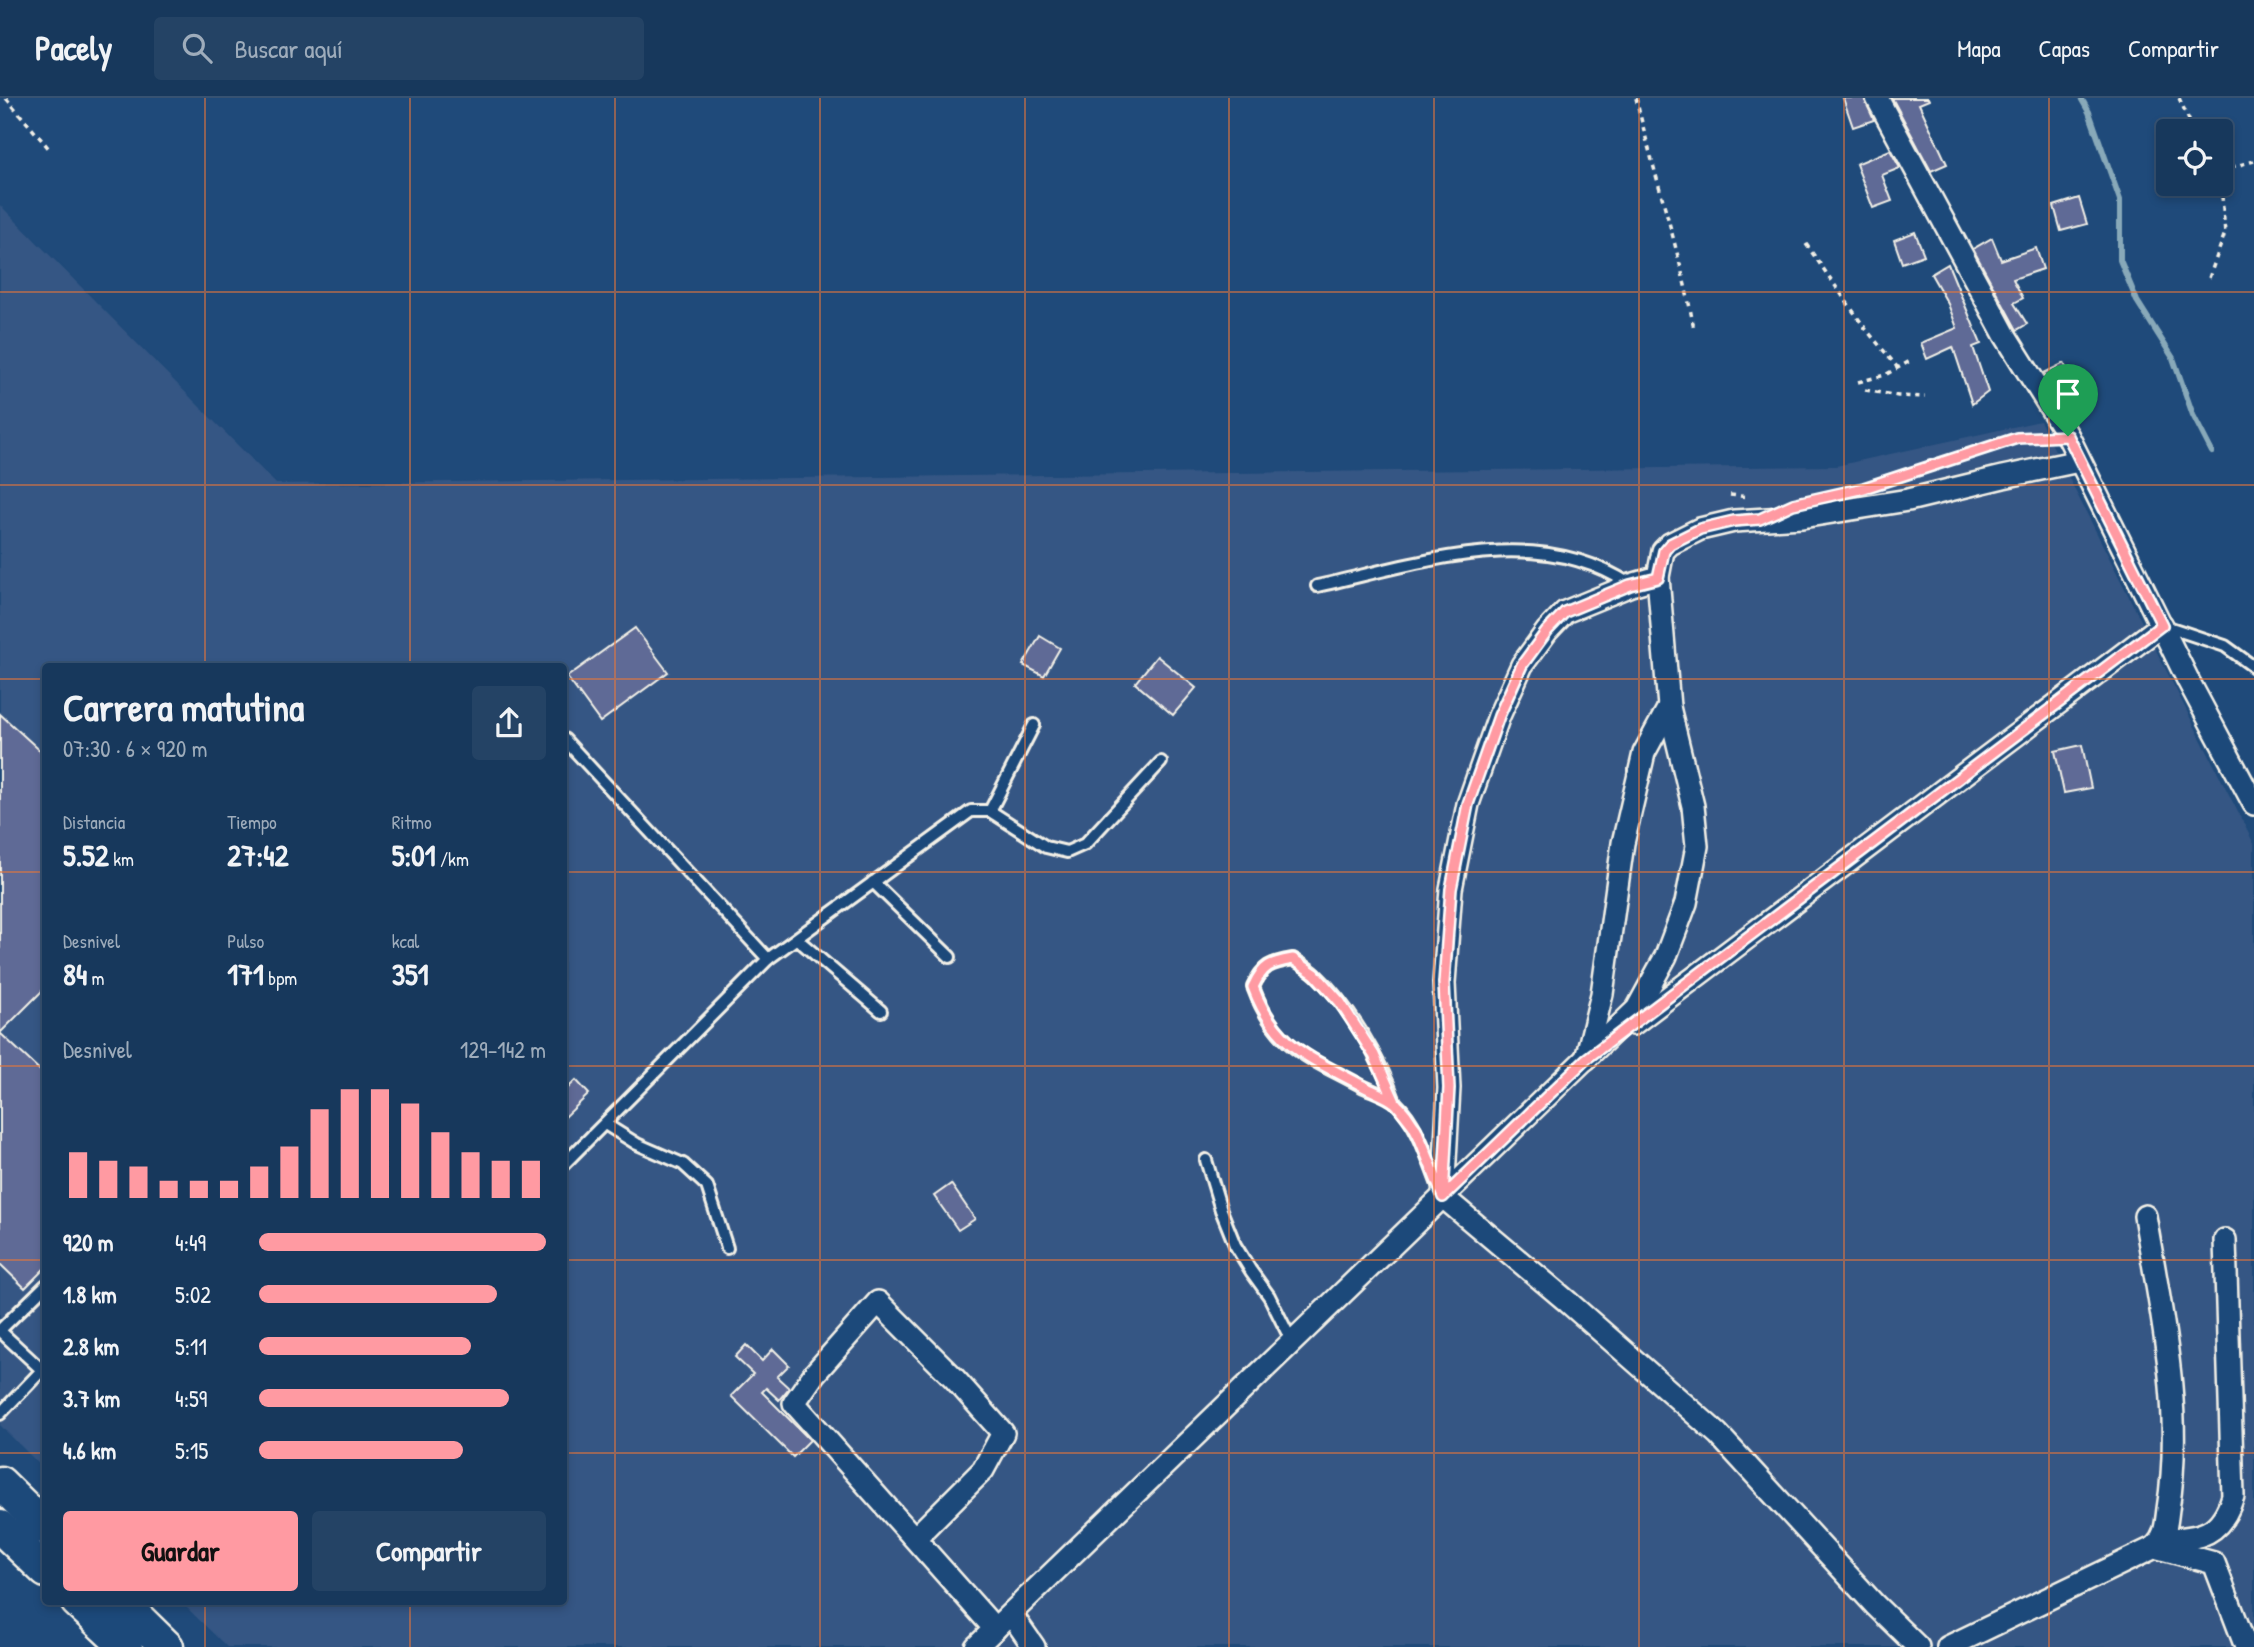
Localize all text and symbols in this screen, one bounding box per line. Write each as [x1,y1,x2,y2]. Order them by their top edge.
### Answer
search box [154,17,644,80]
text: Pacely [35,26,112,70]
icon: search [178,29,216,67]
text: Buscar aquí [234,31,343,66]
text: Mapa [1957,32,2001,64]
text: Capas [2039,32,2090,64]
text: Compartir [2128,32,2219,64]
map controls [2156,119,2233,196]
button: locate [2156,119,2233,196]
pin [2038,364,2098,436]
icon: arrive [2049,375,2087,413]
text: Carrera matutina [63,681,304,733]
button: share [472,686,546,760]
text: 07:30 · 6 × 920 m [63,733,207,764]
text: Distancia [63,809,125,835]
text: Tiempo [227,809,277,835]
text: Ritmo [392,809,432,835]
text: 5.52 [63,835,109,875]
text: 27:42 [227,835,288,875]
text: 5:01 [392,835,436,875]
text: km [109,846,134,872]
text: /km [436,846,469,872]
text: Desnivel [63,928,120,954]
text: Pulso [227,928,264,954]
text: kcal [392,928,419,954]
text: 84 [63,954,87,994]
text: 171 [227,954,264,994]
text: 351 [392,954,429,994]
text: m [87,965,105,991]
text: bpm [264,965,297,991]
text: Desnivel [63,1034,132,1065]
text: 129–142 m [460,1034,546,1065]
text: 920 m [63,1227,113,1258]
text: 4:49 [175,1227,206,1258]
text: 1.8 km [63,1279,117,1310]
text: 5:02 [175,1279,211,1310]
text: 2.8 km [63,1331,119,1362]
text: 5:11 [175,1331,207,1362]
text: 3.7 km [63,1383,120,1414]
text: 4:59 [175,1383,207,1414]
text: 4.6 km [63,1435,116,1466]
text: 5:15 [175,1435,208,1466]
button: Guardar [63,1511,298,1591]
button: Compartir [312,1511,546,1591]

